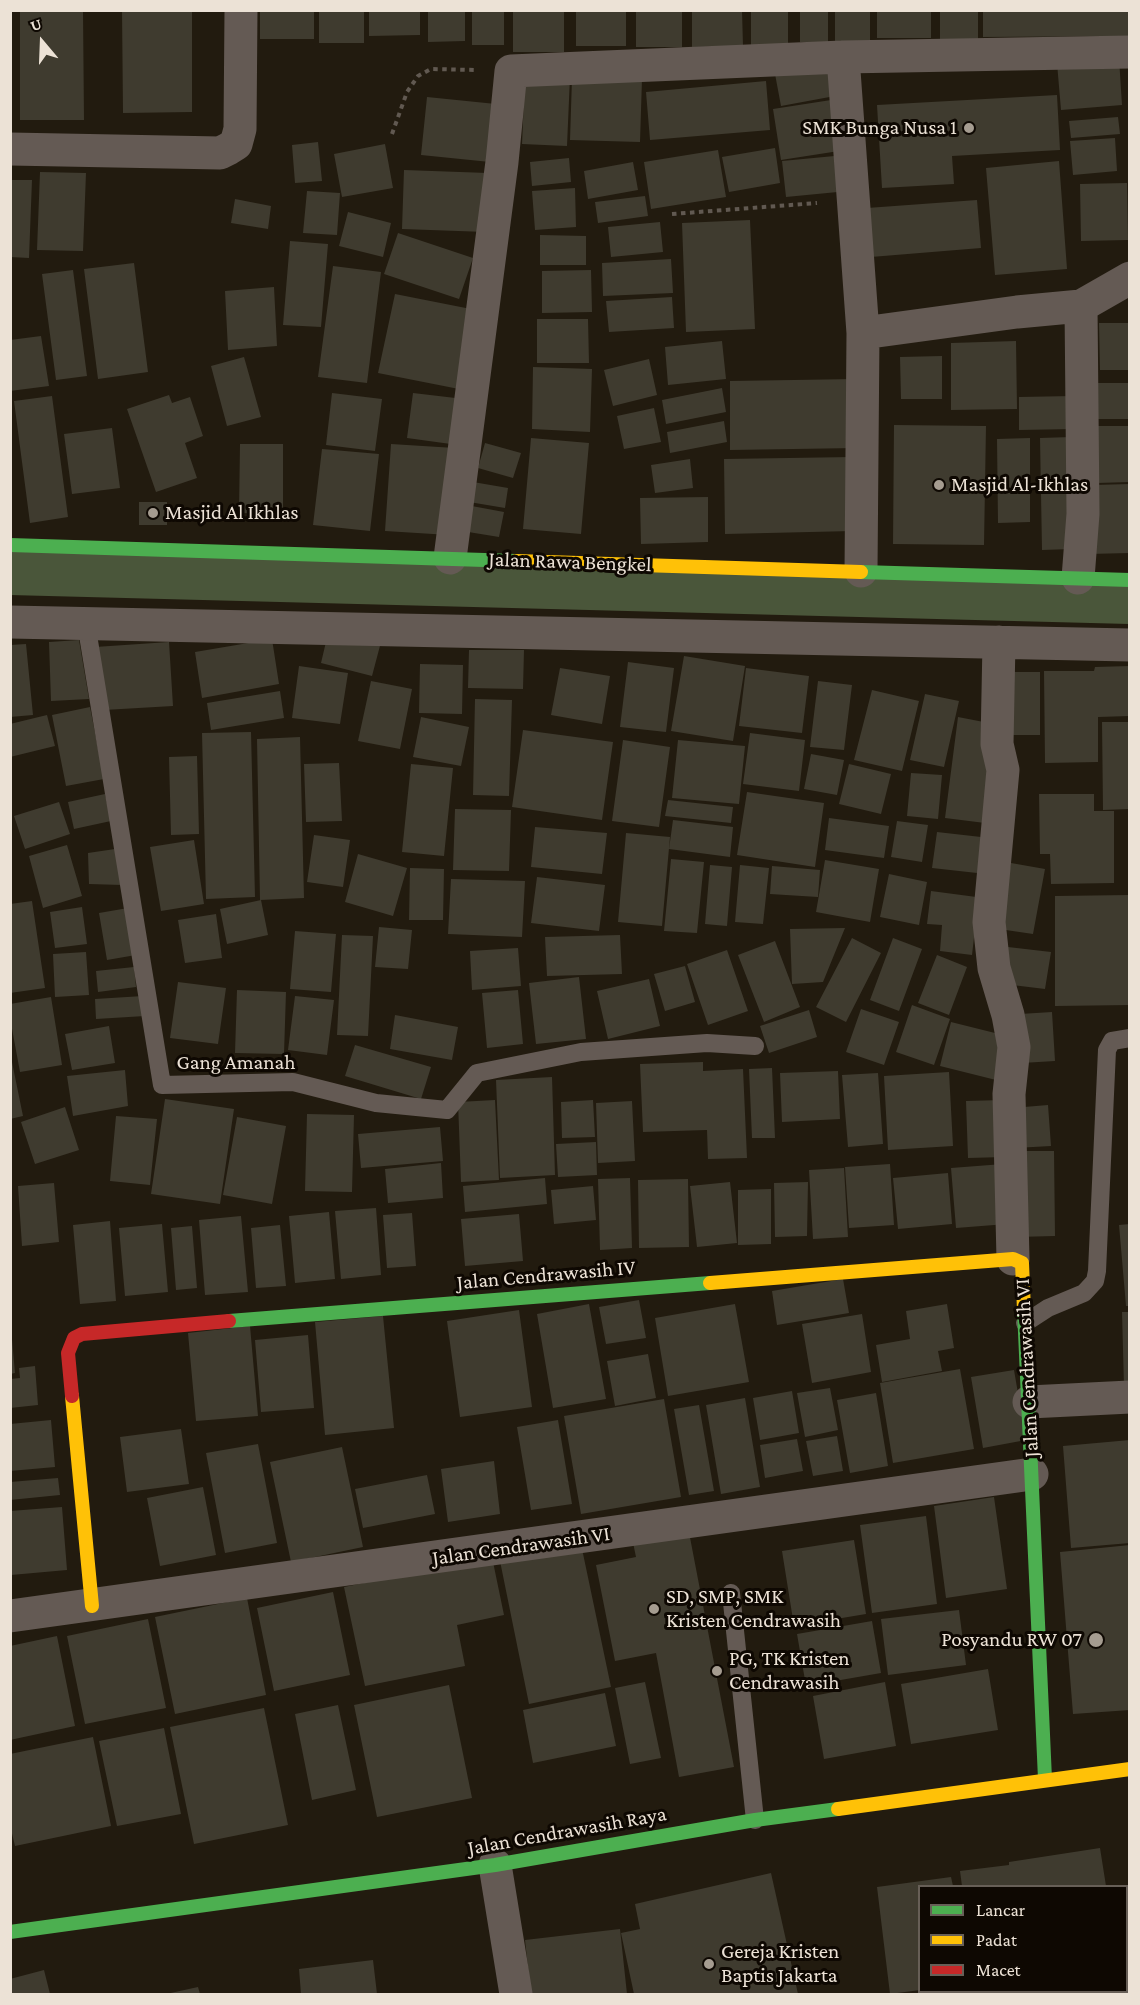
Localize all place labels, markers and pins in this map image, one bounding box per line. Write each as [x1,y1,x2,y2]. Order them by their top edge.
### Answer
place label: SMK Bunga Nusa 1 [802,115,957,141]
marker: SMK Bunga Nusa 1 [962,121,976,135]
place label: Masjid Al-Ikhlas [951,472,1088,498]
marker: Masjid Al-Ikhlas [932,478,946,492]
place label: Masjid Al Ikhlas [165,500,299,526]
marker: Masjid Al Ikhlas [146,506,160,520]
place label: SD, SMP, SMK Kristen Cendrawasih [666,1584,841,1634]
marker: SD, SMP, SMK Kristen Cendrawasih [647,1602,661,1616]
place label: Posyandu RW 07 [941,1627,1082,1653]
marker: Posyandu RW 07 [1087,1631,1105,1649]
place label: PG, TK Kristen Cendrawasih [729,1646,850,1696]
marker: PG, TK Kristen Cendrawasih [710,1664,724,1678]
place label: Gereja Kristen Baptis Jakarta [721,1939,839,1989]
marker: Gereja Kristen Baptis Jakarta [702,1957,716,1971]

